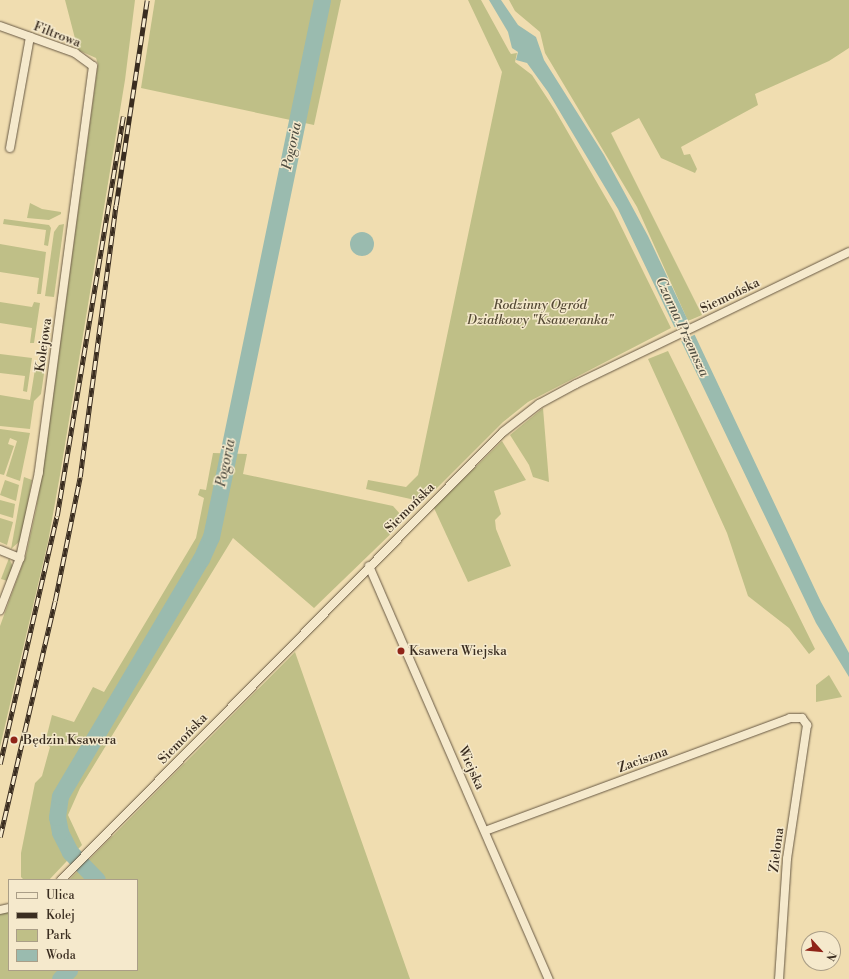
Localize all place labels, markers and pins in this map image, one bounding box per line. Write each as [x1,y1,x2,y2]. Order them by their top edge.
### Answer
place label: Ksawera Wiejska [409,643,507,659]
marker: Ksawera Wiejska [396,646,406,656]
place label: Będzin Ksawera [23,732,116,748]
marker: Będzin Ksawera [8,734,20,746]

